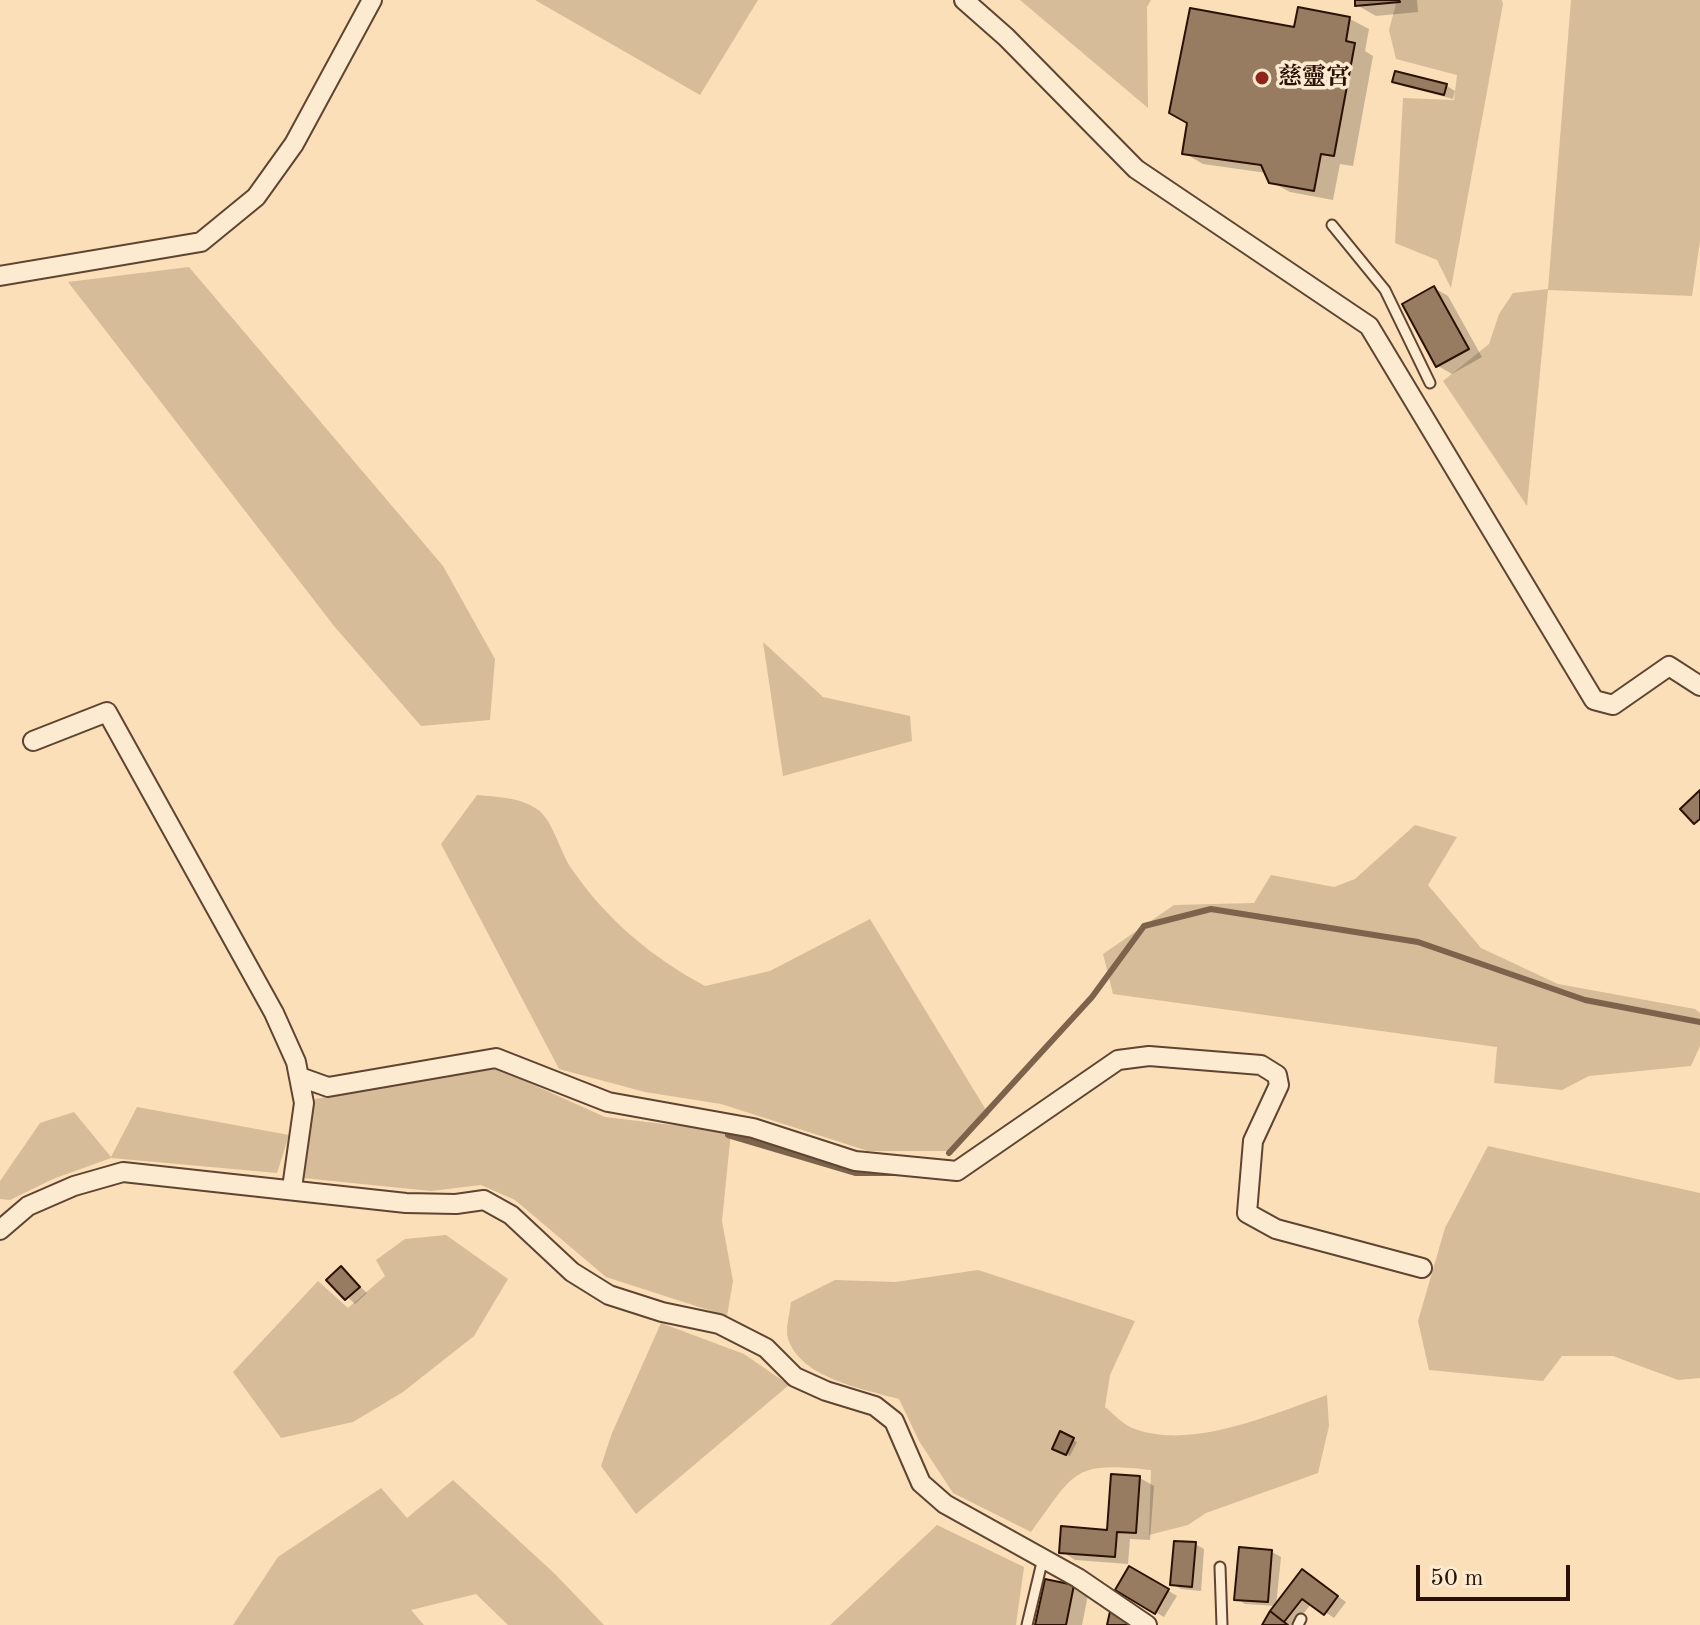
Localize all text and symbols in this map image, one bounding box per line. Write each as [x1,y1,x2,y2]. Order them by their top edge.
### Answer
place label: 慈靈宮 [1278,64,1350,92]
marker: 慈靈宮 [1253,69,1271,87]
scale bar [1420,1549,1574,1599]
text: 50 m [1430,1567,1484,1591]

